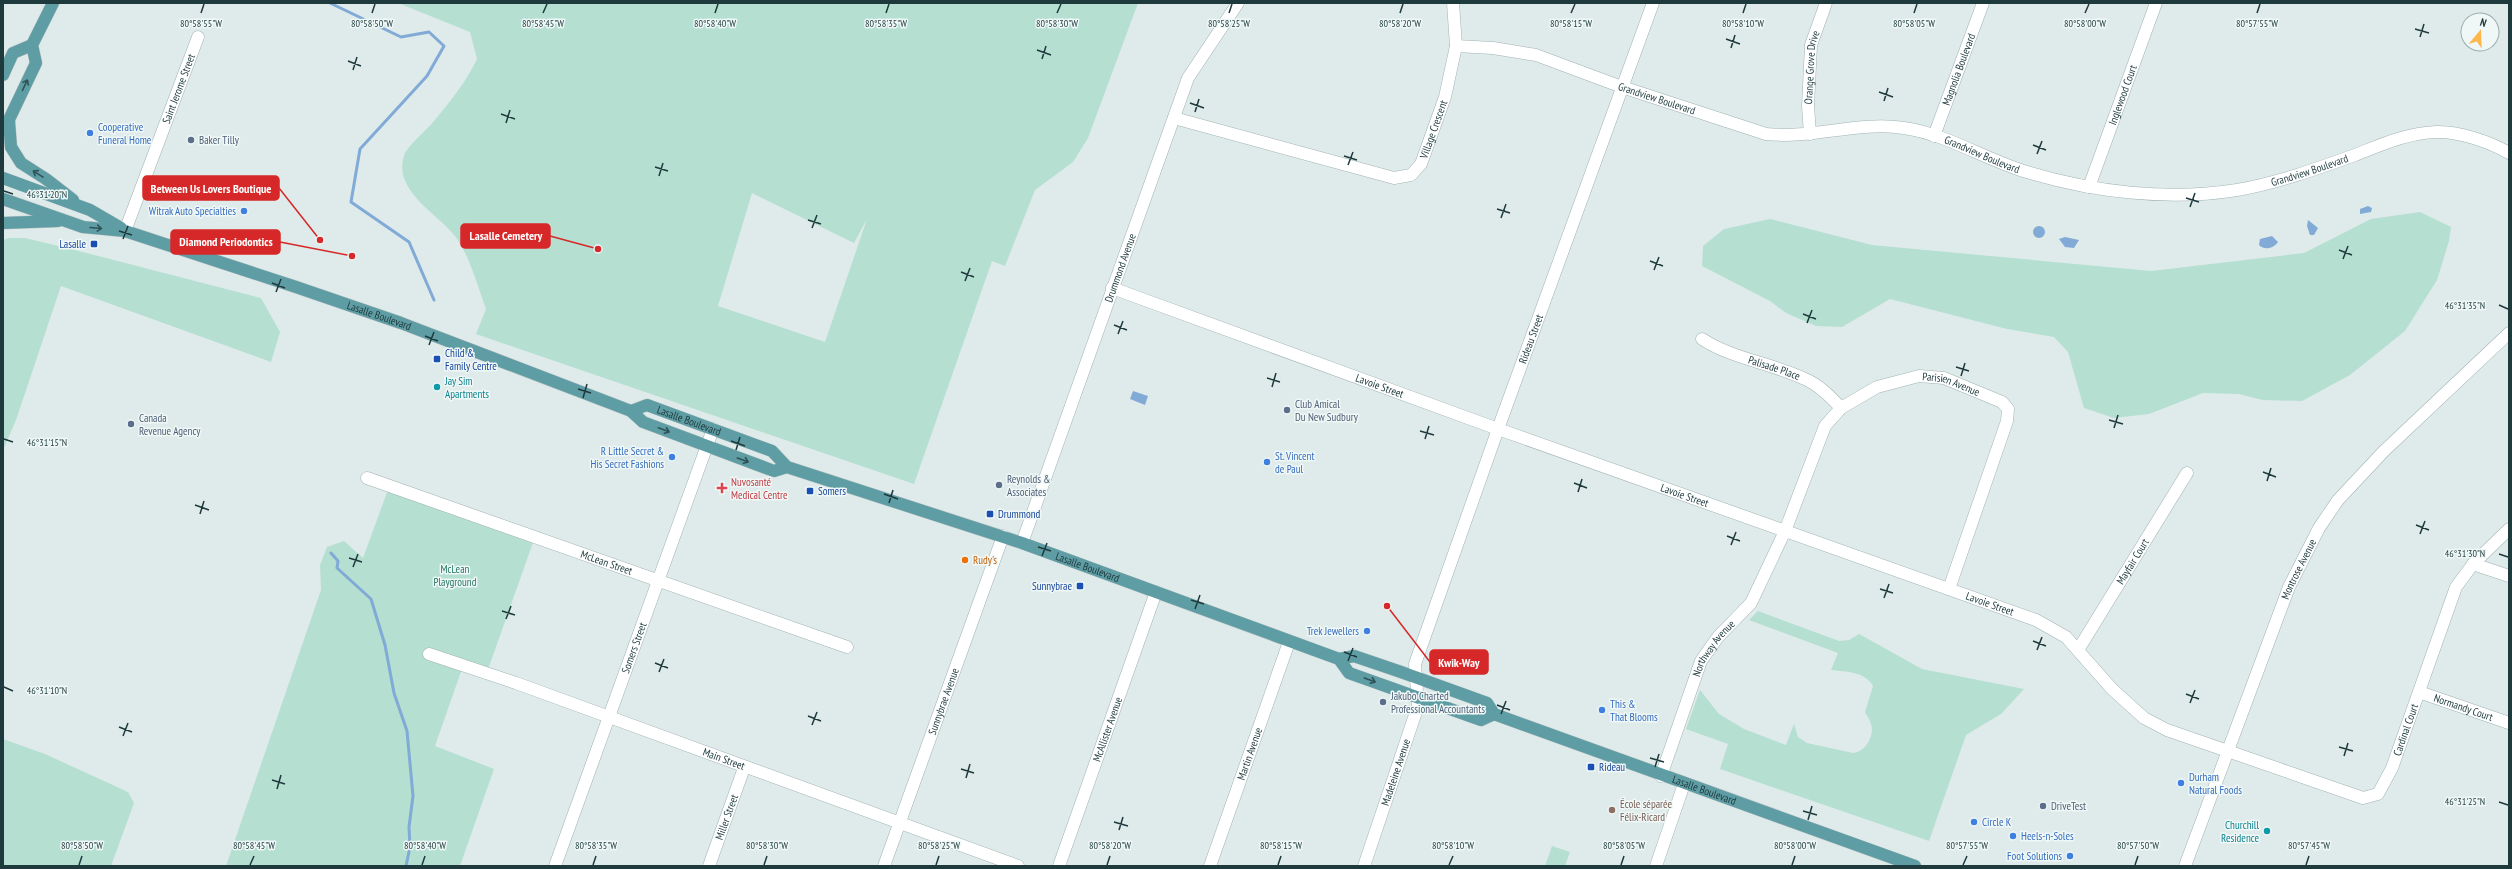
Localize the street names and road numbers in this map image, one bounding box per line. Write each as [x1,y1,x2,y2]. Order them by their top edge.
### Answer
street label: Orange Grove Drive [1801,28,1823,105]
street label: Magnolia Boulevard [1939,31,1978,107]
street label: Saint Jerome Street [159,52,198,126]
street label: Inglewood Court [2105,63,2140,127]
street label: Grandview Boulevard [1616,79,1697,118]
street label: Village Crescent [1416,98,1450,161]
street label: Grandview Boulevard [1942,132,2022,176]
street label: Grandview Boulevard [2269,151,2350,189]
street label: Drummond Avenue [1101,231,1139,304]
street label: Lasalle Boulevard [345,298,414,333]
street label: Rideau Street [1515,312,1546,365]
street label: Palisade Place [1746,353,1803,383]
street label: Parisien Avenue [1922,369,1982,399]
street label: Lavoie Street [1354,371,1406,401]
street label: Lasalle Boulevard [655,402,723,439]
street label: Lavoie Street [1659,480,1711,510]
street label: Mayfair Court [2113,536,2152,587]
street label: Montrose Avenue [2278,536,2319,601]
street label: McLean Street [579,547,634,578]
street label: Lasalle Boulevard [1054,549,1122,585]
street label: Lavoie Street [1964,589,2016,619]
street label: Northway Avenue [1689,617,1738,678]
street label: Somers Street [618,620,649,675]
street label: Sunnybrae Avenue [925,666,962,737]
street label: Normandy Court [2432,691,2495,724]
street label: McAllister Avenue [1089,695,1125,764]
street label: Cardinal Court [2390,702,2421,758]
street label: Martin Avenue [1234,725,1265,782]
street label: Madeleine Avenue [1378,737,1414,807]
street label: Main Street [701,745,747,773]
street label: Lasalle Boulevard [1670,772,1738,808]
street label: Miller Street [712,792,741,842]

